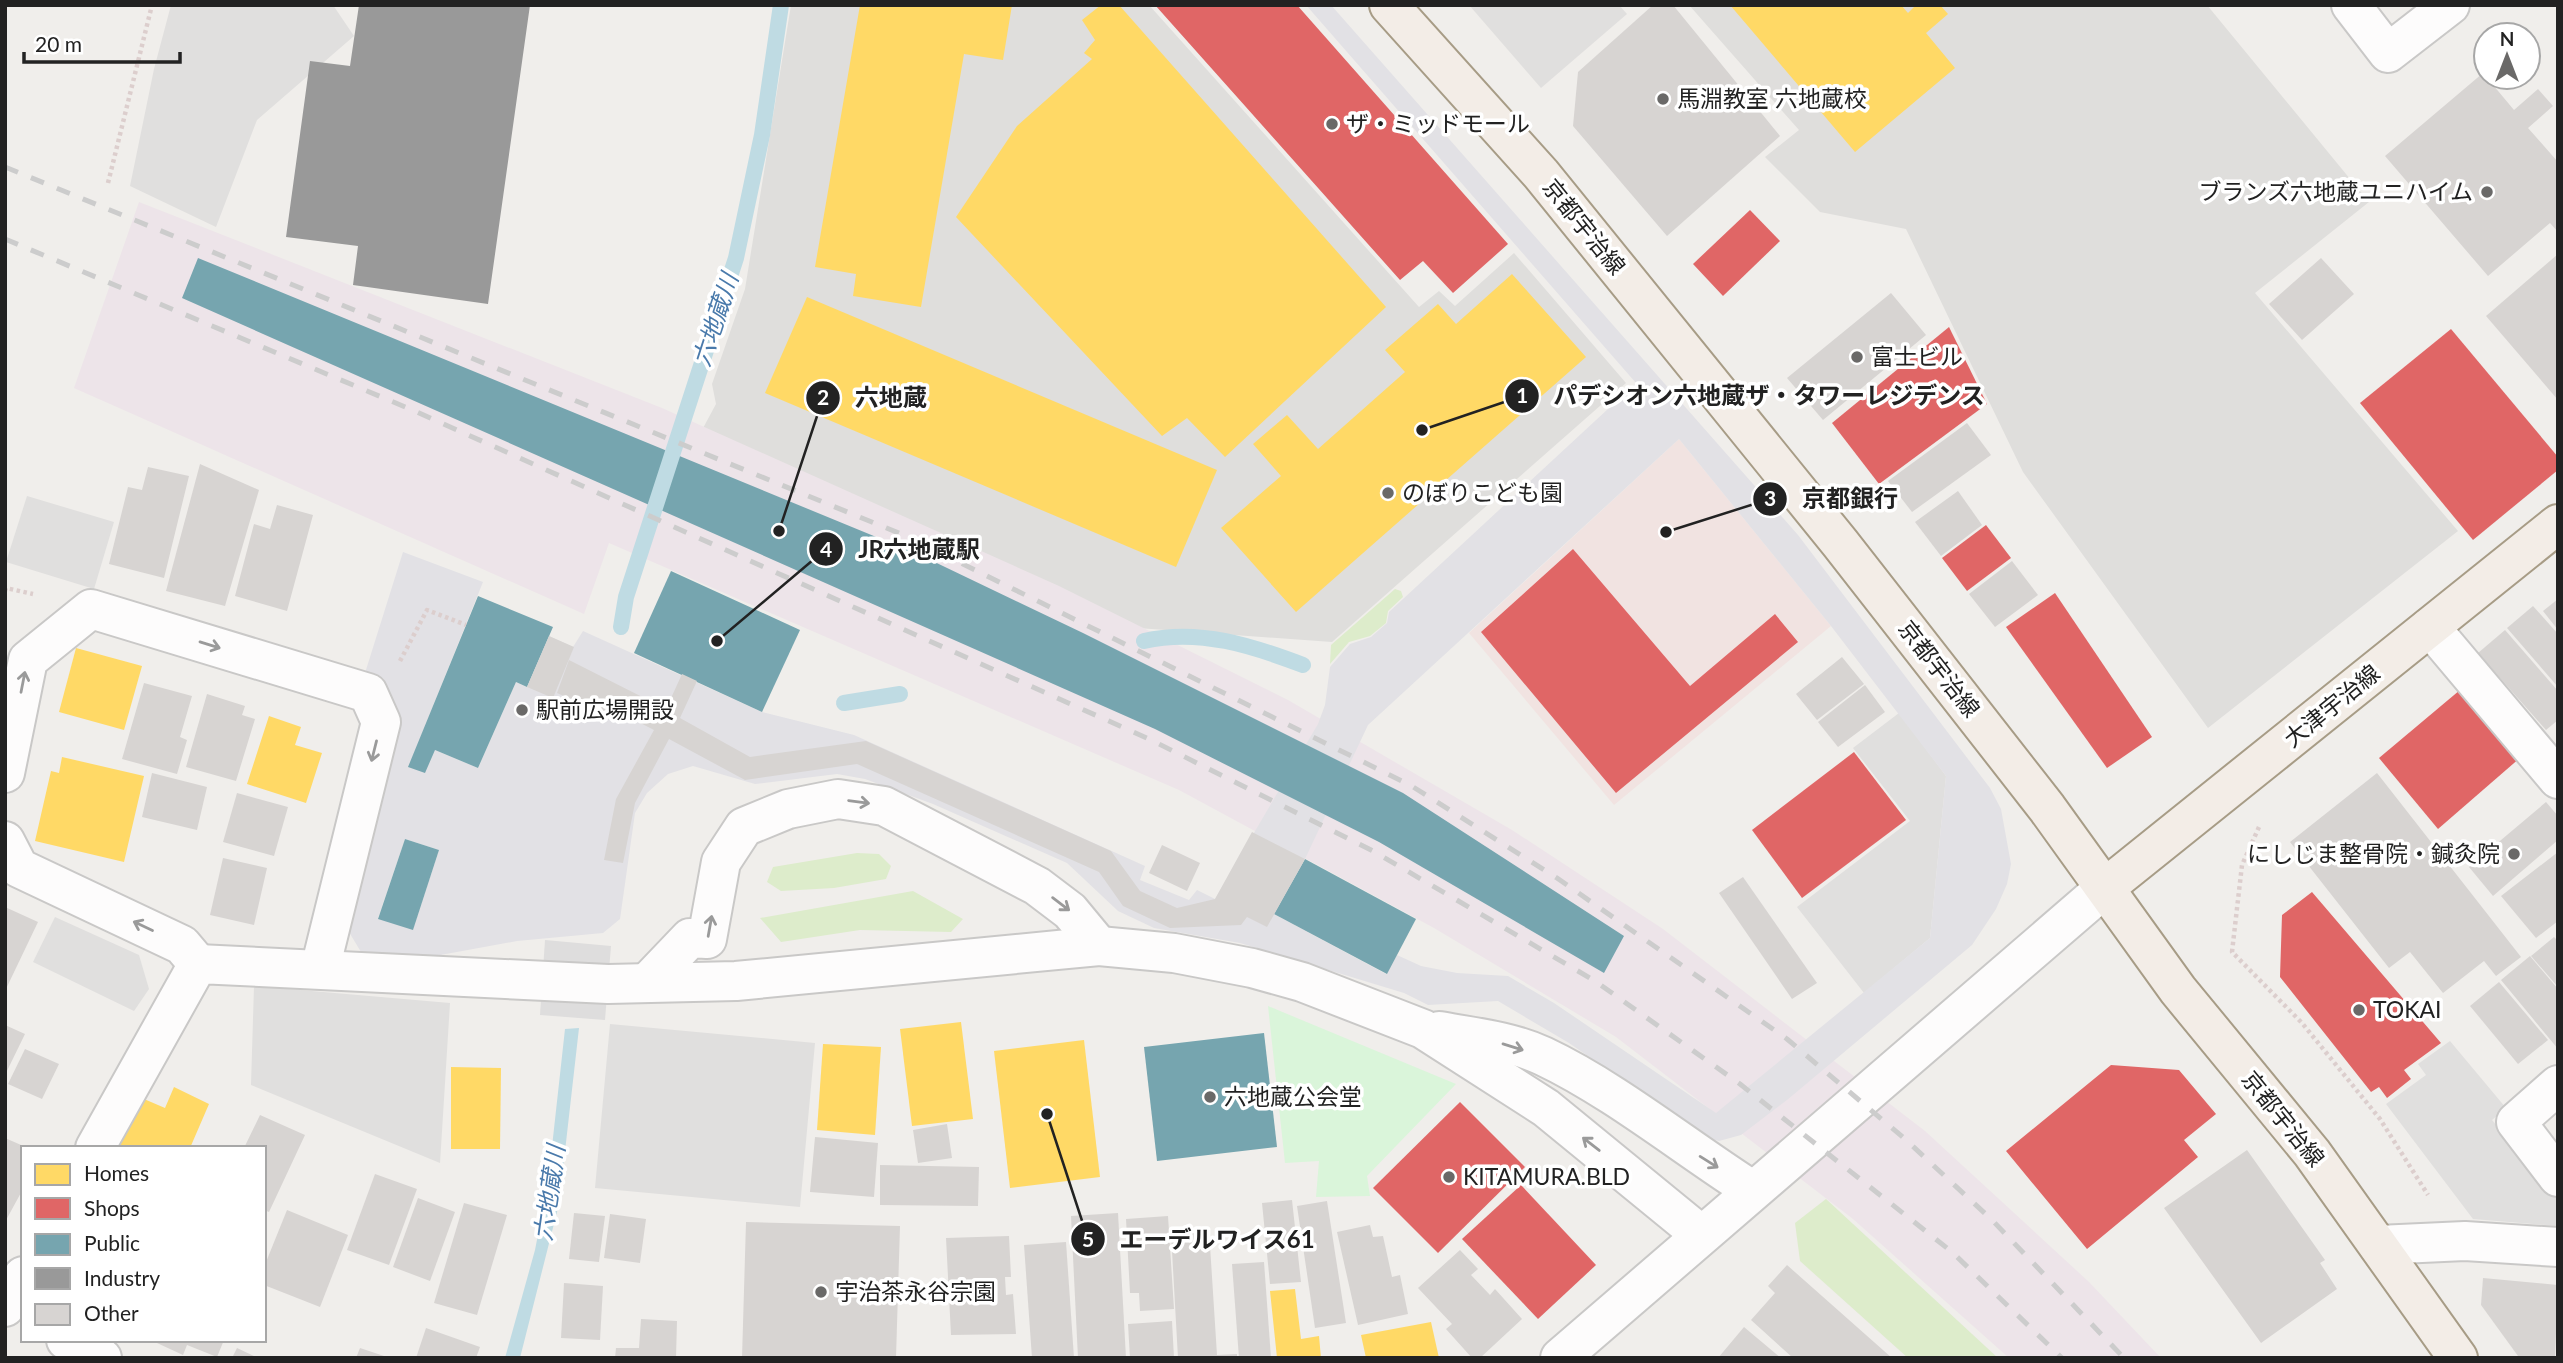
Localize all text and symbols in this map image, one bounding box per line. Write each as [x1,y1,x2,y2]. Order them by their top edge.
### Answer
scale bar [24,21,180,65]
north arrow [2472,21,2542,91]
text: N [2500,27,2514,50]
text: 20 m [35,31,82,56]
place label: 馬淵教室 六地蔵校 [1677,84,1867,112]
marker: 馬淵教室 六地蔵校 [1655,91,1671,107]
place label: ザ・ミッドモール [1346,109,1530,137]
marker: ザ・ミッドモール [1324,116,1340,132]
street label: 京都宇治線 [1538,173,1632,280]
place label: ブランズ六地蔵ユニハイム [2198,177,2473,205]
marker: ブランズ六地蔵ユニハイム [2479,184,2495,200]
water label: 六地蔵川 [686,267,744,370]
place label: 富士ビル [1871,342,1963,370]
marker: 富士ビル [1849,349,1865,365]
callout: パデシオン六地蔵ザ・タワーレジデンス [1504,373,1999,418]
callout: 六地蔵 [806,375,941,420]
text: パデシオン六地蔵ザ・タワーレジデンス [1553,380,1985,409]
text: 六地蔵 [855,382,927,411]
text: 1 [1516,382,1528,407]
text: 2 [817,384,829,409]
callout: 京都銀行 [1753,476,1912,521]
place label: のぼりこども園 [1402,478,1563,506]
text: 京都銀行 [1802,483,1898,512]
marker: のぼりこども園 [1380,485,1396,501]
text: 3 [1764,485,1776,510]
callout: JR六地蔵駅 [809,527,993,572]
text: JR六地蔵駅 [858,534,980,563]
text: 4 [820,536,832,561]
street label: 京都宇治線 [1893,614,1986,722]
one-way arrow [198,640,220,652]
street label: 大津宇治線 [2278,658,2385,752]
one-way arrow [17,671,31,694]
place label: 駅前広場開設 [536,695,674,723]
marker: 駅前広場開設 [514,702,530,718]
one-way arrow [367,740,380,762]
one-way arrow [848,796,870,809]
place label: にしじま整骨院・鍼灸院 [2247,839,2500,867]
marker: にしじま整骨院・鍼灸院 [2506,846,2522,862]
one-way arrow [1051,897,1070,911]
one-way arrow [703,915,717,938]
one-way arrow [133,919,154,932]
place label: TOKAI [2373,995,2442,1023]
marker: TOKAI [2351,1002,2367,1018]
one-way arrow [1502,1042,1524,1055]
street label: 京都宇治線 [2237,1065,2331,1172]
place label: 六地蔵公会堂 [1224,1082,1362,1110]
marker: 六地蔵公会堂 [1202,1089,1218,1105]
one-way arrow [1582,1136,1600,1151]
water label: 六地蔵川 [527,1140,570,1242]
legend [21,1146,266,1342]
one-way arrow [1698,1155,1718,1169]
text: Homes [84,1160,149,1185]
place label: KITAMURA.BLD [1463,1162,1630,1190]
marker: KITAMURA.BLD [1441,1169,1457,1185]
text: Shops [84,1195,140,1220]
callout: エーデルワイス61 [1070,1217,1329,1262]
text: エーデルワイス61 [1119,1224,1315,1253]
text: 5 [1082,1226,1094,1251]
text: Public [84,1230,140,1255]
text: Industry [84,1265,160,1290]
place label: 宇治茶永谷宗園 [835,1277,996,1305]
marker: 宇治茶永谷宗園 [813,1284,829,1300]
text: Other [84,1300,139,1325]

